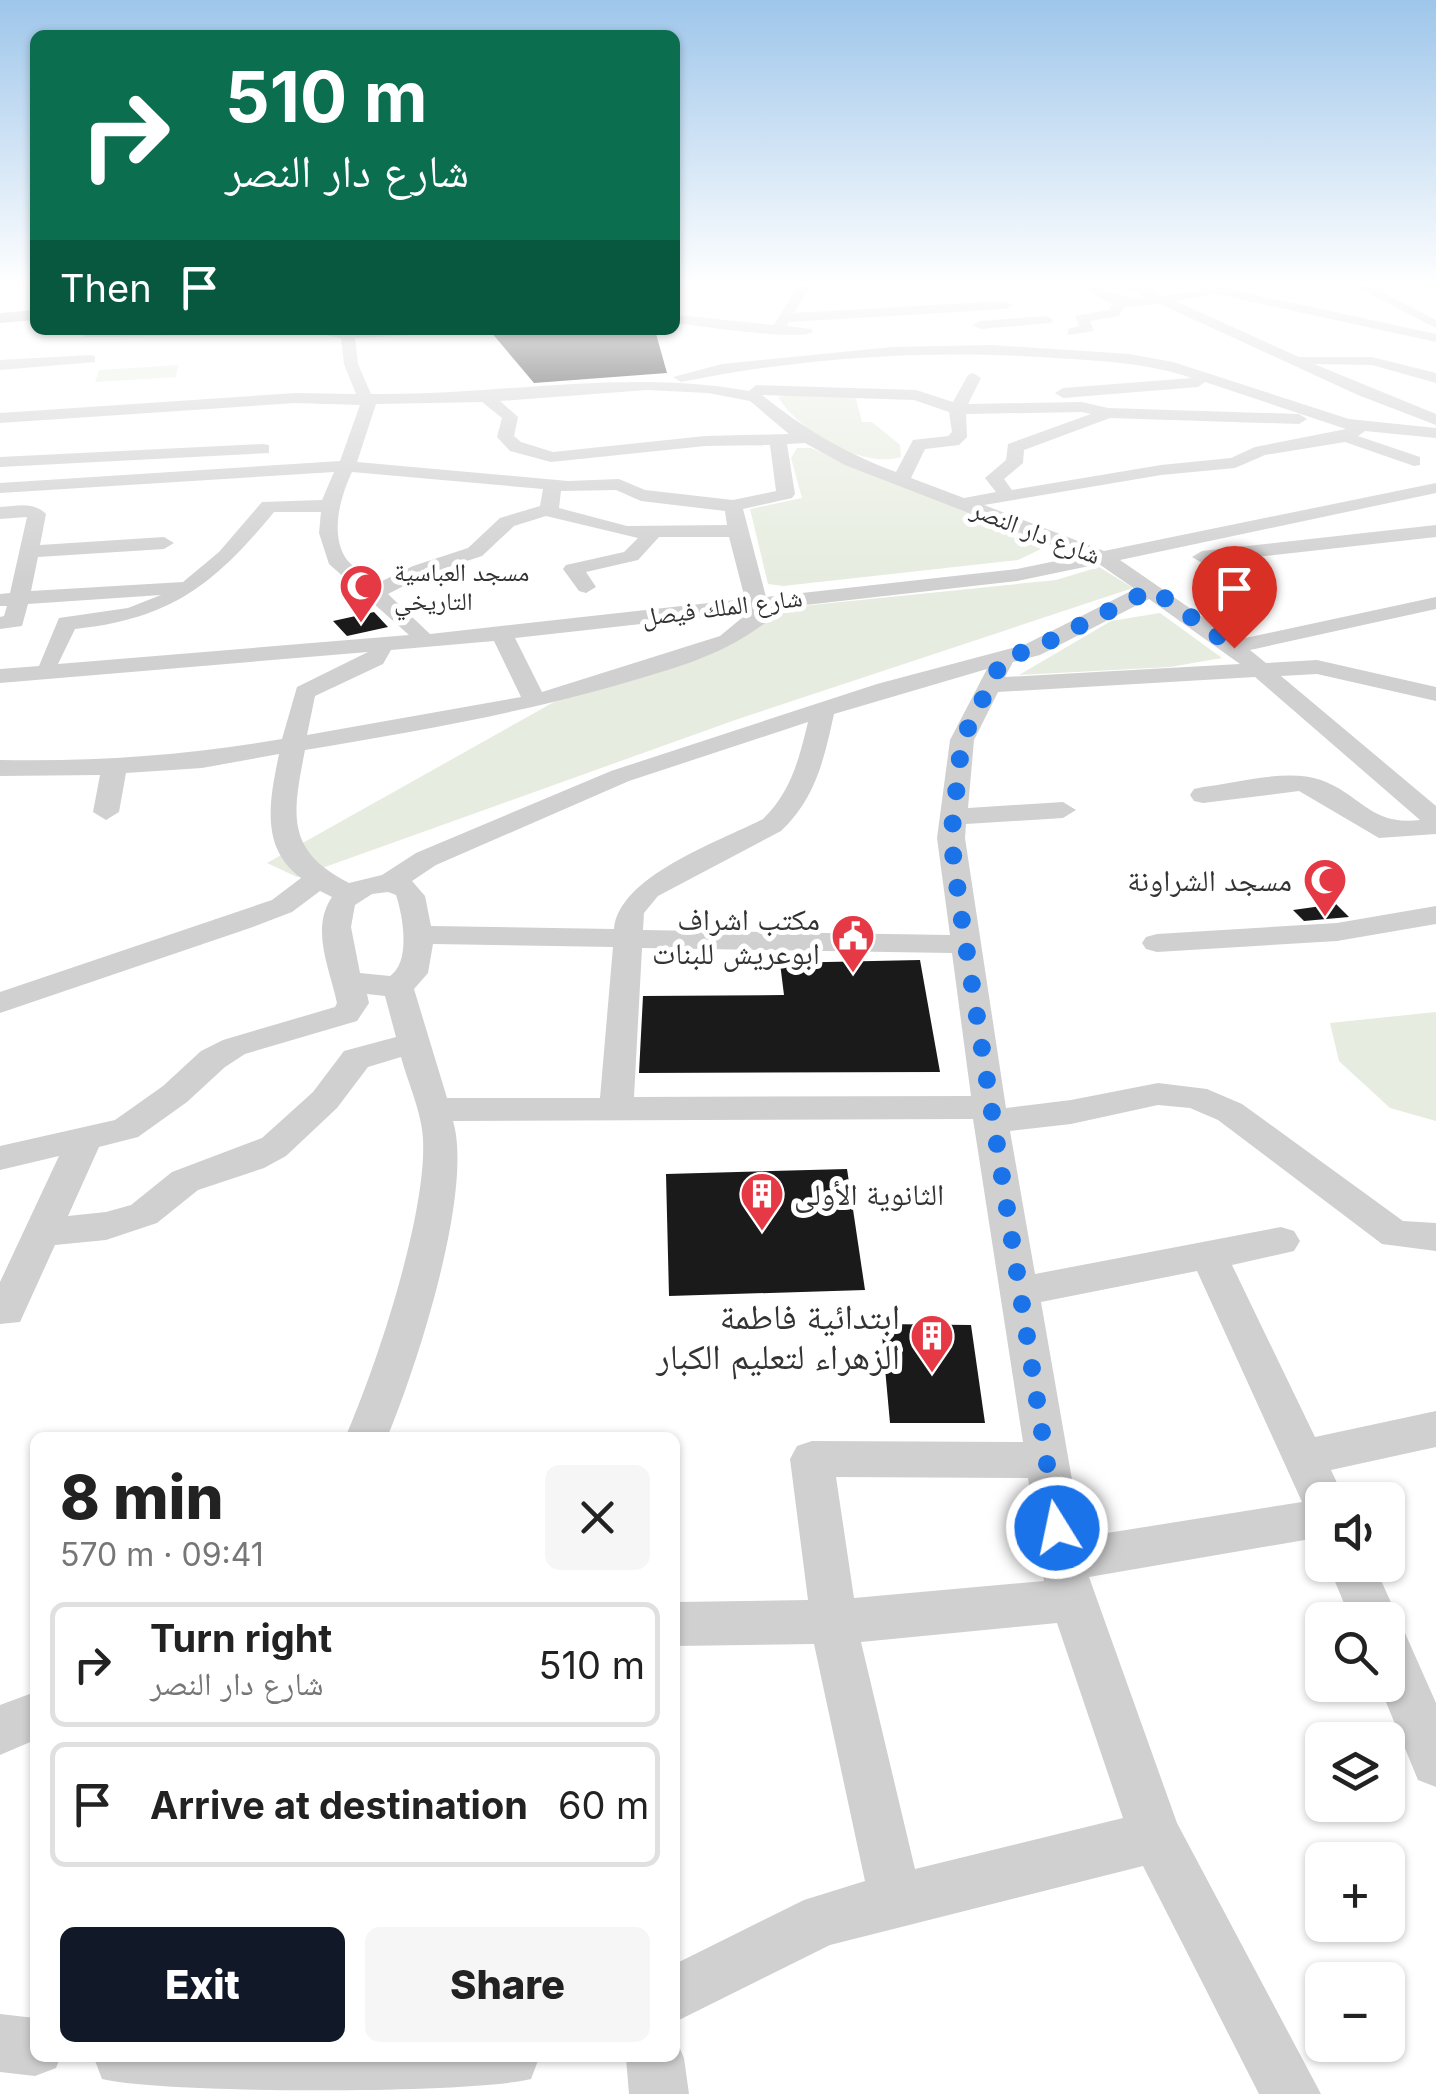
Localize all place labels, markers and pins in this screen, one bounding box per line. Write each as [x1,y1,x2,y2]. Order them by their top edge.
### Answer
pin [1192,546,1277,649]
place label: مسجد العباسية التاريخي [394,557,529,621]
mosque icon: مسجد العباسية التاريخي [338,563,384,624]
mosque icon: مسجد الشراونة [1302,857,1348,918]
place label: مسجد الشراونة [1127,862,1292,898]
place label: مكتب اشراف ابوعريش للبنات [652,901,820,972]
public building icon: مكتب اشراف ابوعريش للبنات [830,913,876,974]
building icon: الثانوية الأولى [739,1171,785,1232]
place label: الثانوية الأولى [794,1176,944,1213]
place label: ابتدائية فاطمة الزهراء لتعليم الكبار [655,1295,900,1380]
building icon: ابتدائية فاطمة الزهراء لتعليم الكبار [909,1313,955,1374]

